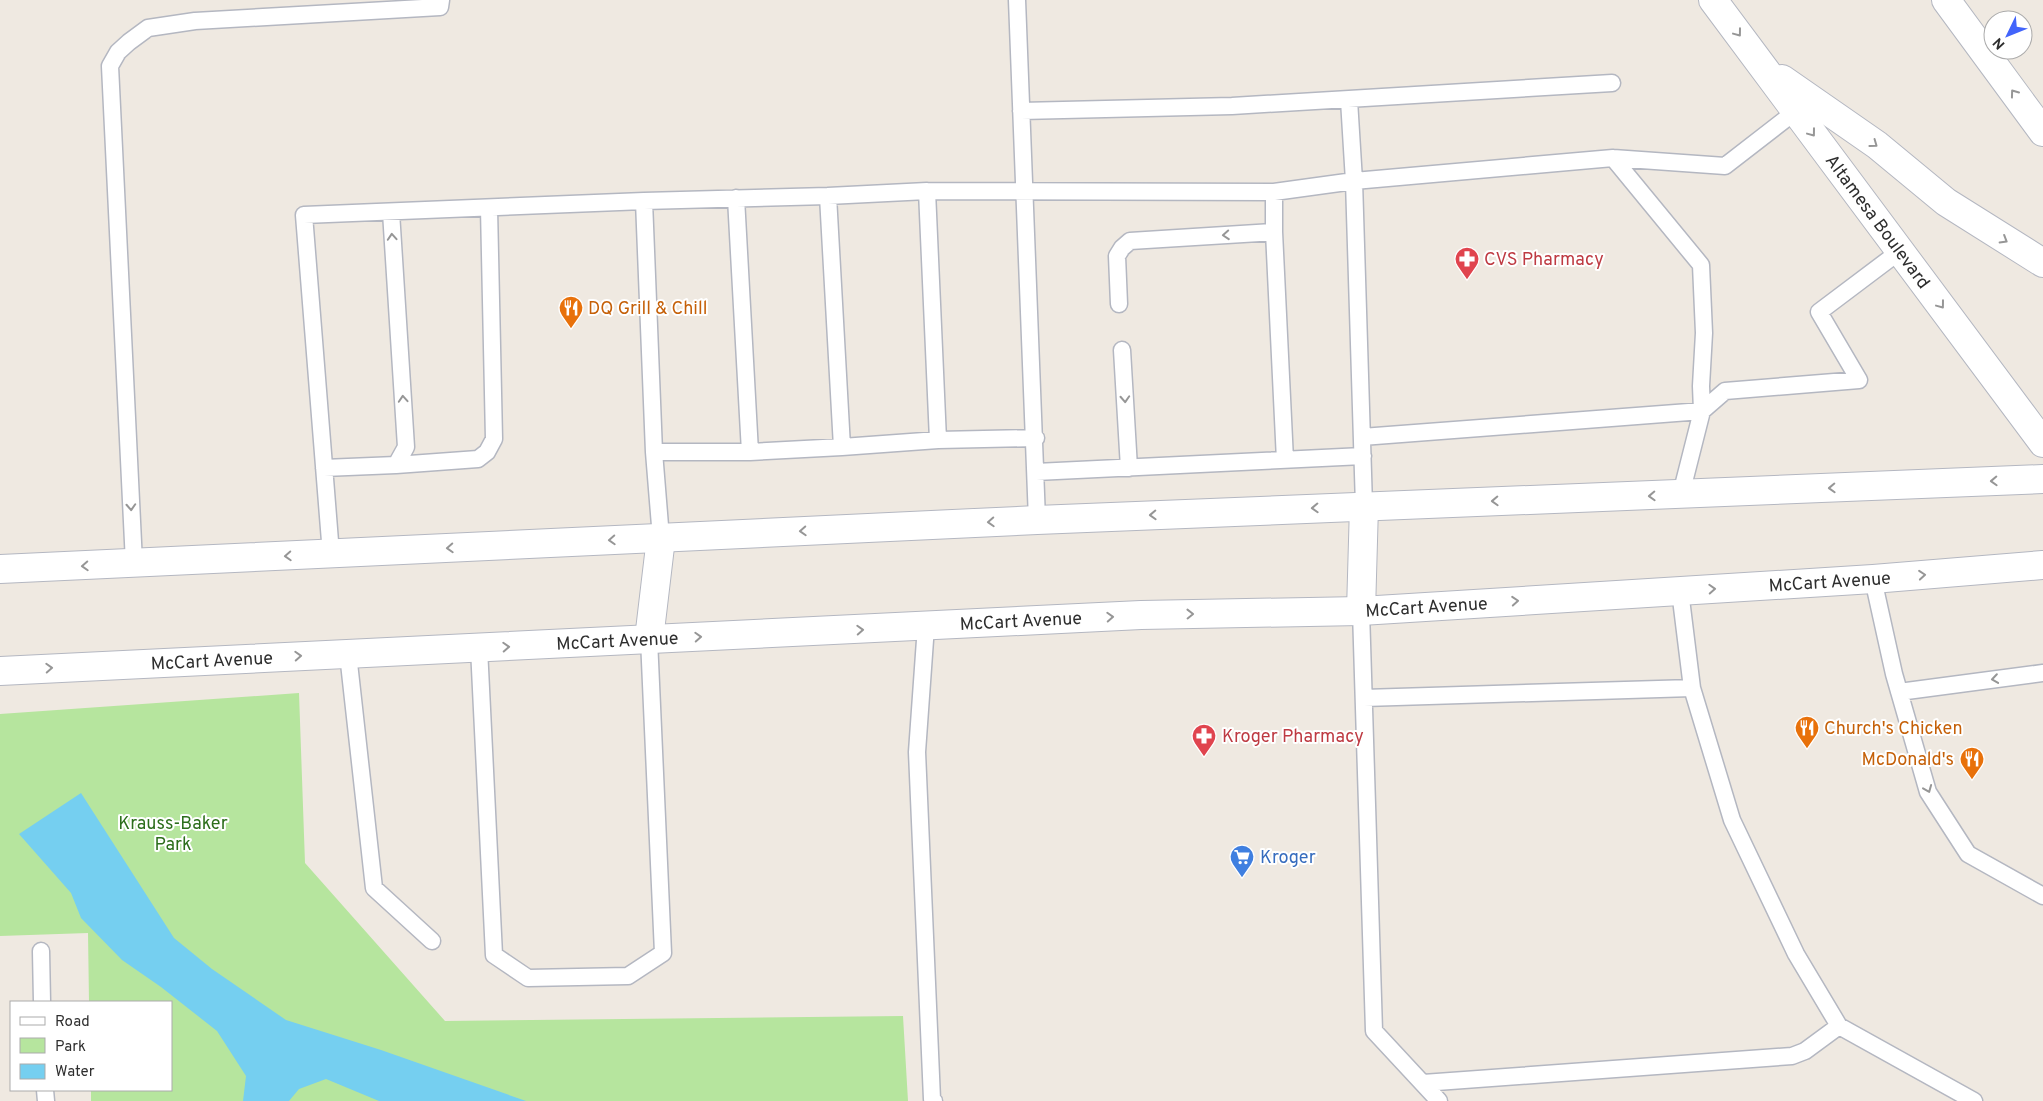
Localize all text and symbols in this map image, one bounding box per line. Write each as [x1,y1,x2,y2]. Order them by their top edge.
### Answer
north arrow [1983,10,2033,60]
one-way arrow [1732,27,1741,37]
text: N [1990,33,2009,52]
one-way arrow [2011,89,2020,99]
one-way arrow [1806,127,1815,137]
one-way arrow [1868,138,1878,147]
street label: Altamesa Boulevard [1819,151,1934,294]
one-way arrow [1221,229,1229,240]
one-way arrow [387,232,398,240]
one-way arrow [1999,233,2008,243]
pharmacy icon: CVS Pharmacy [1454,246,1480,280]
place label: CVS Pharmacy [1484,249,1604,272]
restaurant icon: DQ Grill & Chill [558,295,584,329]
place label: DQ Grill & Chill [588,298,707,321]
one-way arrow [1935,299,1943,308]
one-way arrow [397,394,408,402]
one-way arrow [1119,395,1130,403]
one-way arrow [1990,476,1998,487]
one-way arrow [1828,483,1836,494]
one-way arrow [1648,490,1656,501]
one-way arrow [1491,496,1499,507]
one-way arrow [1311,503,1319,514]
one-way arrow [126,504,136,511]
one-way arrow [1149,510,1156,520]
one-way arrow [986,516,994,527]
one-way arrow [799,526,806,536]
one-way arrow [608,535,616,546]
one-way arrow [446,543,454,553]
one-way arrow [284,550,292,561]
one-way arrow [81,560,89,571]
street label: McCart Avenue [1768,568,1892,598]
one-way arrow [1919,570,1927,581]
one-way arrow [1708,584,1716,595]
street label: McCart Avenue [1365,593,1488,624]
one-way arrow [1511,596,1519,607]
street label: McCart Avenue [959,608,1083,637]
one-way arrow [1186,609,1194,619]
one-way arrow [1106,611,1114,622]
one-way arrow [856,624,864,635]
street label: McCart Avenue [556,628,679,657]
one-way arrow [694,632,702,643]
one-way arrow [503,641,511,652]
street label: McCart Avenue [150,648,274,677]
one-way arrow [295,651,303,662]
one-way arrow [45,663,53,674]
one-way arrow [1990,673,1998,684]
restaurant icon: Church's Chicken [1794,715,1820,749]
place label: Church's Chicken [1824,718,1963,741]
pharmacy icon: Kroger Pharmacy [1191,723,1217,757]
place label: Kroger Pharmacy [1222,726,1364,749]
restaurant icon: McDonald's [1959,746,1985,780]
place label: McDonald's [1862,749,1954,772]
one-way arrow [1922,784,1932,793]
park label: Krauss-Baker Park [118,813,228,857]
supermarket icon: Kroger [1229,844,1255,878]
place label: Kroger [1260,847,1316,870]
legend [10,1001,172,1091]
text: Road [55,1013,90,1032]
text: Park [55,1038,86,1057]
text: Water [55,1063,95,1082]

